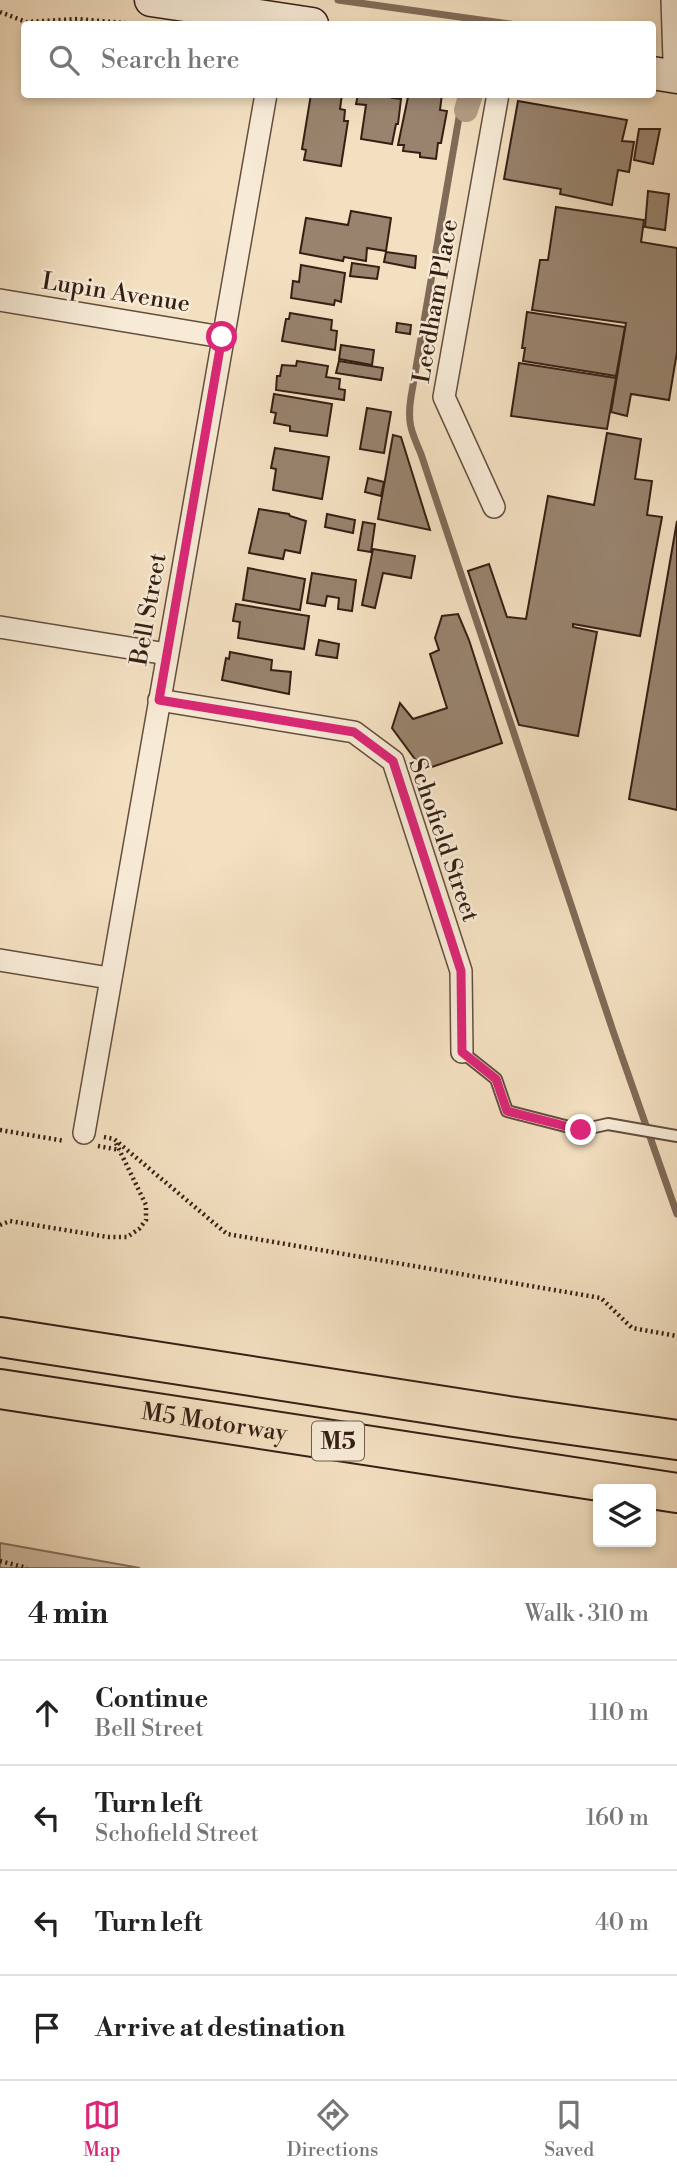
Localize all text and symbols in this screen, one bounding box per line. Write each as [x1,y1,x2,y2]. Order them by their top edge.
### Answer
search box [21,21,656,98]
icon: search [45,41,83,79]
text: Search here [101,44,240,76]
street label: Leedham Place [407,217,465,386]
street label: Lupin Avenue [40,266,192,320]
route start [206,321,237,352]
street label: Bell Street [124,550,174,669]
street label: Schofield Street [401,755,485,926]
route end [565,1114,596,1145]
street label: M5 Motorway [139,1397,290,1449]
road number: M5 [312,1422,364,1460]
map controls [593,1484,656,1547]
button: layers [593,1484,656,1547]
text: 4 min [28,1595,108,1633]
text: Walk · 310 m [524,1600,649,1628]
text: Continue [95,1683,208,1715]
icon: ahead [28,1694,66,1732]
text: 110 m [589,1699,649,1727]
text: Bell Street [95,1715,204,1743]
text: Turn left [95,1788,203,1820]
icon: left [28,1799,66,1837]
text: 160 m [586,1804,649,1832]
text: Schofield Street [95,1820,259,1848]
icon: left [28,1904,66,1942]
text: Turn left [95,1907,203,1939]
text: 40 m [595,1909,649,1937]
icon: arrive [28,2009,66,2047]
text: Arrive at destination [95,2012,345,2044]
tab: Map [83,2096,121,2162]
tab: Directions [287,2096,378,2162]
tab: Saved [544,2096,594,2162]

